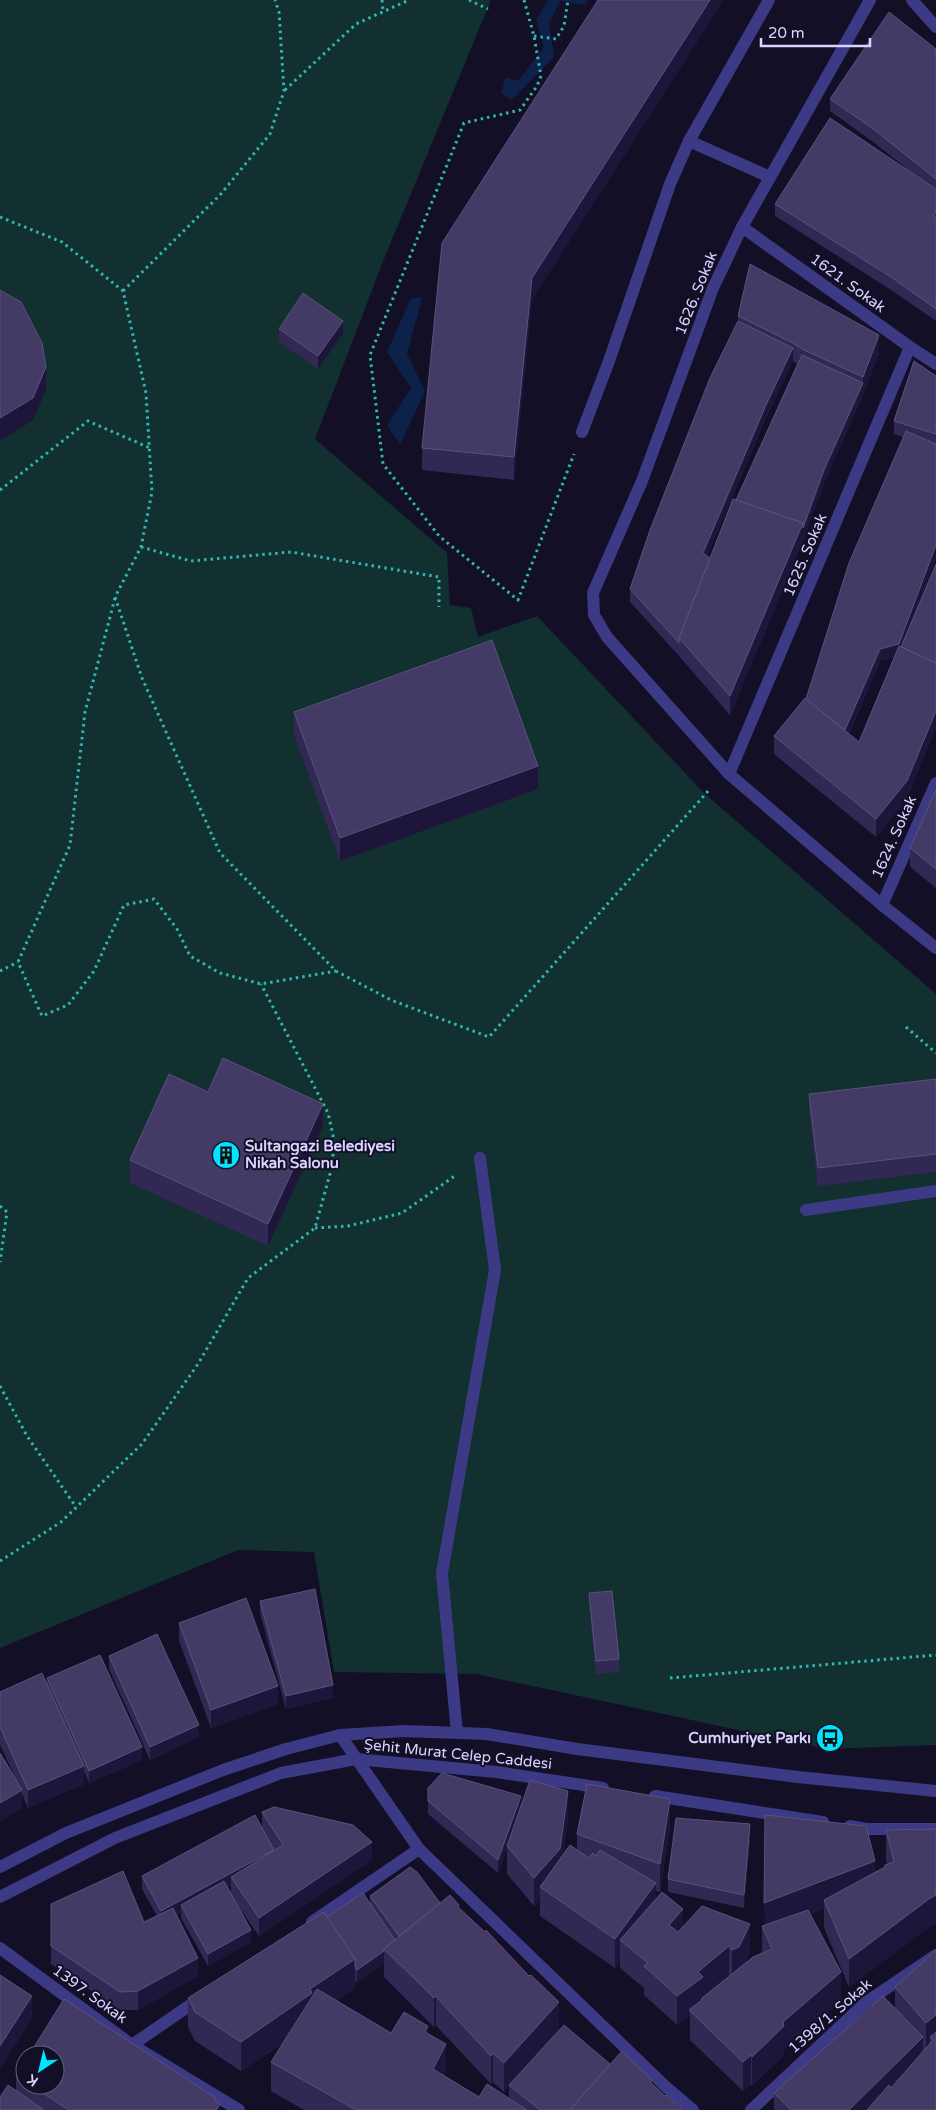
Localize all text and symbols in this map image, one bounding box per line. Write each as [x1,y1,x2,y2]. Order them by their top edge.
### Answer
scale bar [761,15,870,47]
text: 20 m [768,24,805,42]
street label: 1626. Sokak [671,249,721,337]
street label: 1621. Sokak [807,250,889,316]
street label: 1625. Sokak [779,511,831,599]
street label: 1624. Sokak [868,793,920,881]
place label: Sultangazi Belediyesi Nikah Salonu [245,1137,395,1172]
building icon: Sultangazi Belediyesi Nikah Salonu [211,1140,241,1170]
bus stop icon: Cumhuriyet Parkı [815,1723,845,1753]
place label: Cumhuriyet Parkı [688,1729,811,1748]
street label: Şehit Murat Celep Caddesi [363,1735,553,1773]
street label: 1397. Sokak [49,1961,131,2027]
street label: 1398/1. Sokak [785,1975,875,2057]
north arrow [15,2045,65,2095]
text: K [24,2070,42,2090]

